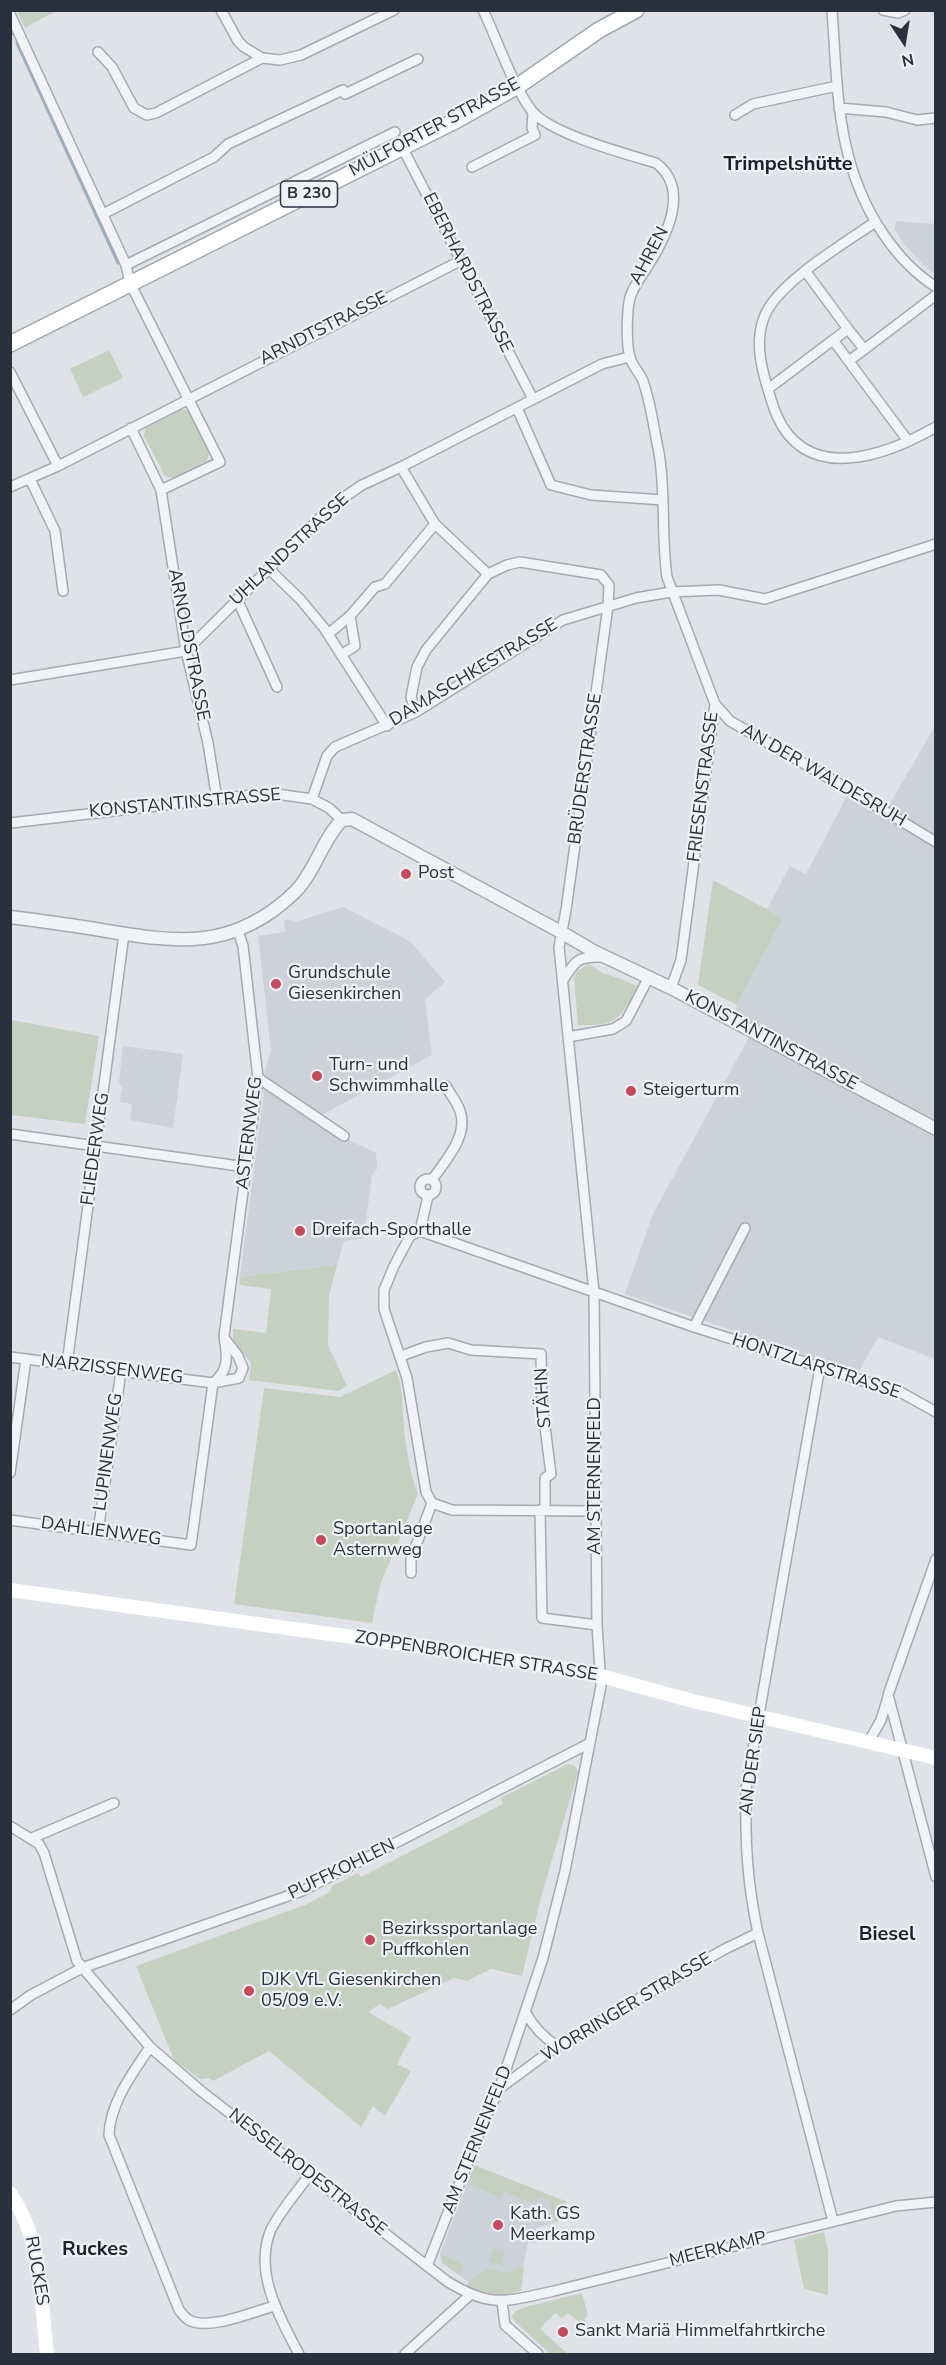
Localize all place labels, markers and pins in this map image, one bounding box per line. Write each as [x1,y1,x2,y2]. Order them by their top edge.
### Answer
place label: Post [418,863,454,885]
marker: Post [399,867,413,881]
place label: Grundschule Giesenkirchen [288,963,401,1006]
marker: Grundschule Giesenkirchen [269,977,283,991]
place label: Turn- und Schwimmhalle [329,1055,449,1098]
marker: Turn- und Schwimmhalle [310,1069,324,1083]
place label: Steigerturm [643,1080,739,1102]
marker: Steigerturm [624,1084,638,1098]
place label: Dreifach-Sporthalle [312,1220,471,1242]
marker: Dreifach-Sporthalle [293,1224,307,1238]
place label: Sportanlage Asternweg [333,1519,433,1562]
marker: Sportanlage Asternweg [314,1533,328,1547]
place label: Bezirkssportanlage Puffkohlen [382,1919,537,1962]
marker: Bezirkssportanlage Puffkohlen [363,1933,377,1947]
place label: DJK VfL Giesenkirchen 05/09 e.V. [261,1970,441,2012]
marker: DJK VfL Giesenkirchen 05/09 e.V. [242,1984,256,1998]
place label: Kath. GS Meerkamp [510,2204,595,2246]
marker: Kath. GS Meerkamp [491,2218,505,2232]
place label: Sankt Mariä Himmelfahrtkirche [575,2321,825,2343]
marker: Sankt Mariä Himmelfahrtkirche [556,2325,570,2339]

